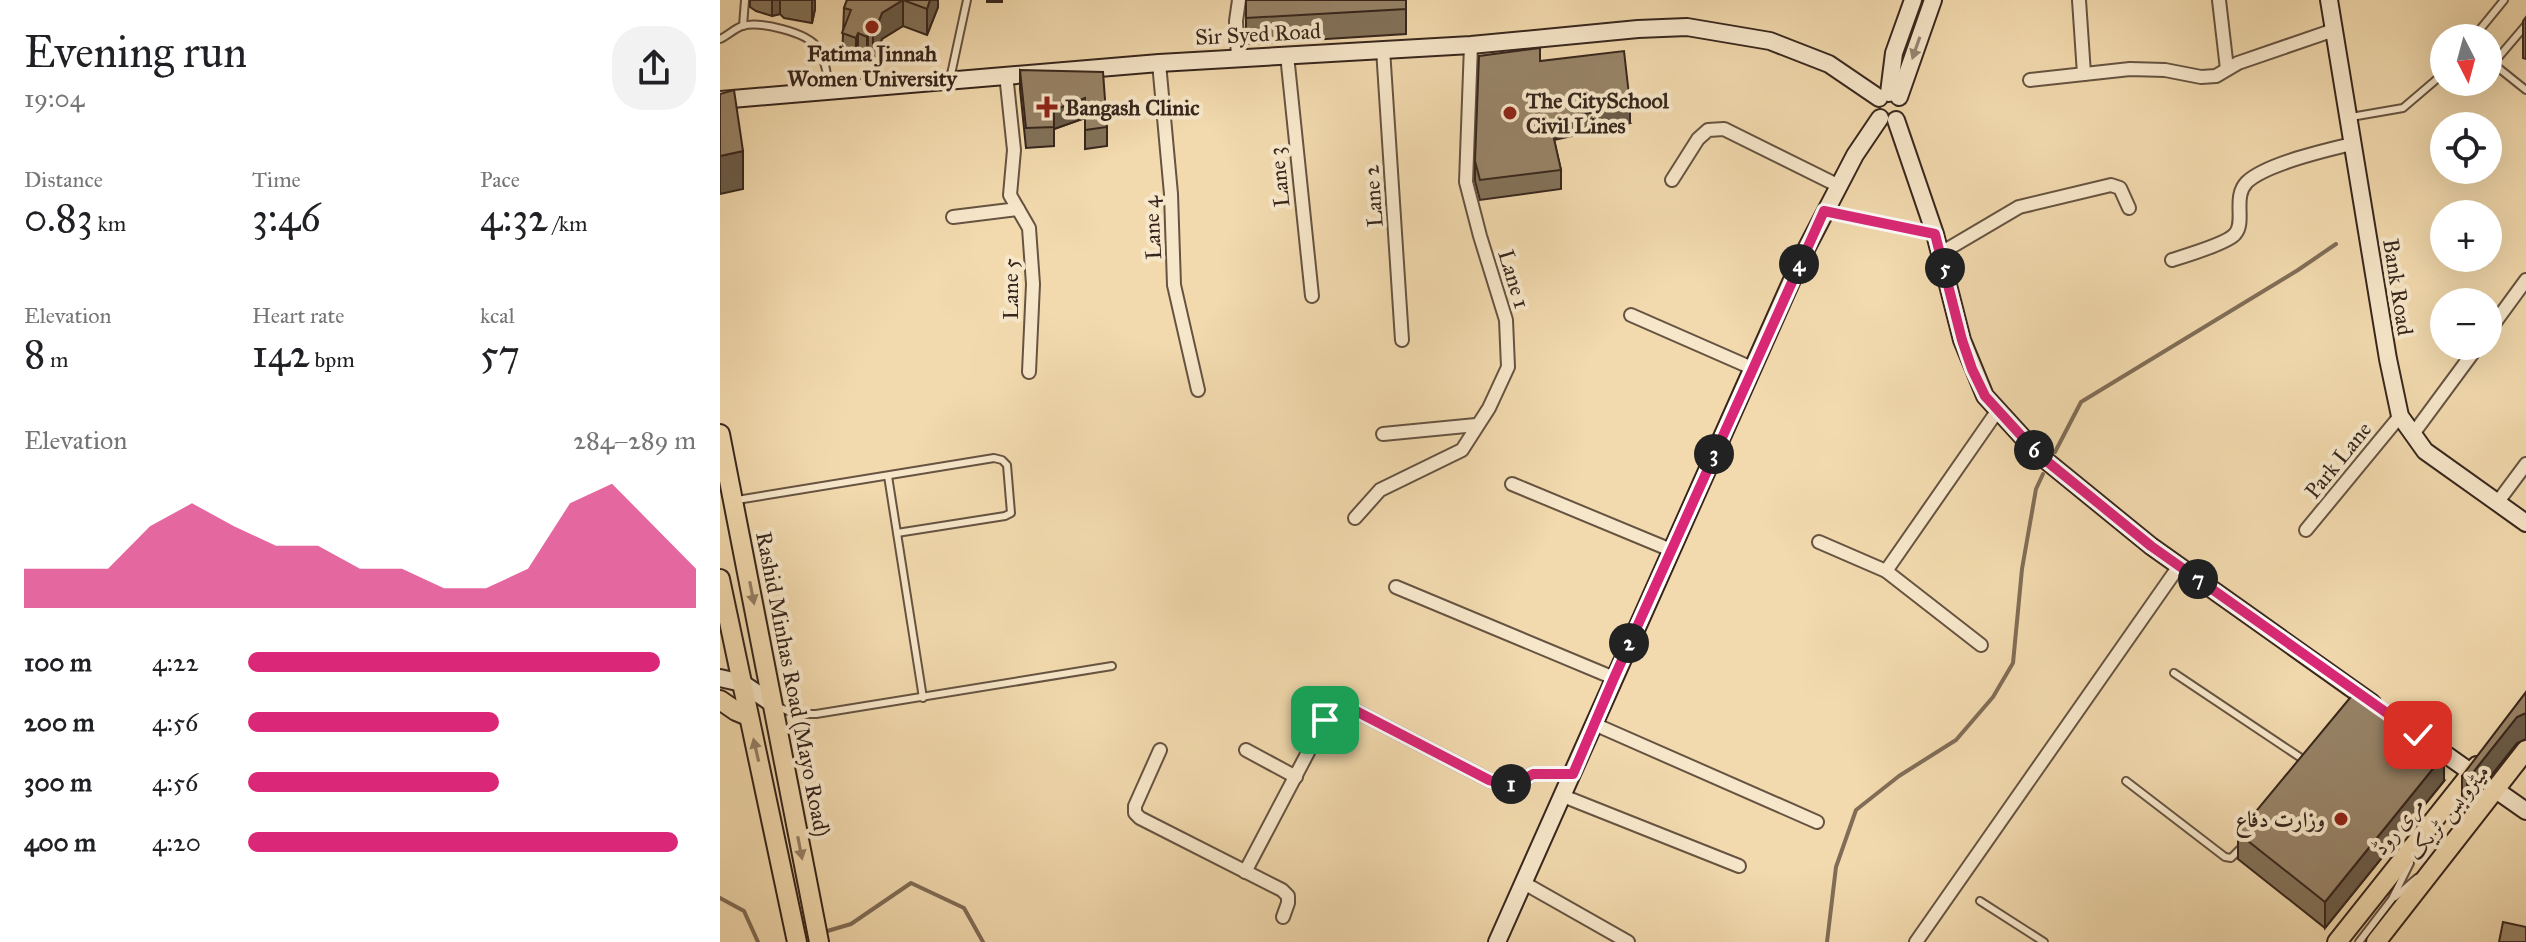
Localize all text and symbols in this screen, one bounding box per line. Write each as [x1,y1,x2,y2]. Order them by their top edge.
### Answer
street label: Sir Syed Road [1194,17,1322,51]
marker: Fatima Jinnah Women University [863,18,881,36]
north arrow [2430,24,2502,96]
map controls [2430,24,2502,360]
text: Evening run [24,25,247,79]
button: share [612,26,696,110]
one-way arrow [1910,37,1922,61]
place label: Fatima Jinnah Women University [787,40,959,92]
text: 19:04 [24,82,84,114]
place label: The CitySchool Civil Lines [1525,87,1670,139]
place label: Bangash Clinic [1065,94,1200,121]
marker: Bangash Clinic [1036,96,1058,118]
marker: The CitySchool Civil Lines [1501,104,1519,122]
button: locate [2430,112,2502,184]
street label: Lane 3 [1262,146,1296,208]
street label: Lane 2 [1357,164,1389,228]
text: Distance [24,166,103,193]
text: Time [252,166,301,193]
text: Pace [480,166,520,193]
text: 0.83 [24,193,93,242]
text: 3:46 [252,193,321,242]
text: 4:32 [480,193,548,242]
street label: Lane 4 [1137,195,1167,260]
button: + [2430,200,2502,272]
text: km [93,210,126,237]
text: /km [548,210,587,237]
street label: Bank Road [2377,237,2419,337]
pin: 4 [1779,244,1819,284]
street label: Lane 1 [1492,246,1536,312]
pin: 5 [1925,248,1965,288]
text: 4 [1793,250,1805,277]
text: 5 [1940,254,1950,281]
street label: Lane 5 [997,258,1024,320]
button: − [2430,288,2502,360]
text: Elevation [24,302,111,329]
text: Heart rate [252,302,345,329]
text: kcal [480,302,515,329]
text: 8 [24,329,45,378]
text: 142 [252,329,310,378]
text: 57 [480,329,520,378]
text: m [45,346,69,373]
text: bpm [310,346,355,373]
street label: Park Lane [2299,416,2377,504]
text: Elevation [24,424,127,456]
text: 284–289 m [573,424,696,456]
pin: 6 [2014,430,2054,470]
pin: 3 [1694,434,1734,474]
text: 6 [2028,436,2040,463]
text: 3 [1710,440,1718,467]
street label: Rashid Minhas Road (Mayo Road) [750,529,836,839]
pin: 7 [2178,559,2218,599]
text: 7 [2192,565,2204,592]
one-way arrow [747,581,759,606]
pin: 2 [1609,623,1649,663]
text: 2 [1624,629,1634,656]
text: 100 m [24,646,92,678]
text: 4:22 [152,646,199,678]
pin [1291,686,1359,754]
icon: arrive [1303,698,1347,742]
pin [2384,701,2452,769]
text: 200 m [24,706,95,738]
text: 4:56 [152,706,198,738]
icon: check [2396,713,2440,757]
one-way arrow [750,738,762,763]
street label: میٹرو بس ٹریک [2401,759,2496,867]
pin: 1 [1491,764,1531,804]
text: 300 m [24,766,92,798]
text: 4:56 [152,766,198,798]
text: 1 [1507,770,1515,797]
street label: مری روڈ [2366,791,2431,862]
place label: وزارت دفاع [2235,806,2325,838]
marker: وزارت دفاع [2332,810,2350,828]
text: 400 m [24,826,96,858]
text: 4:20 [152,826,201,858]
one-way arrow [794,836,807,861]

